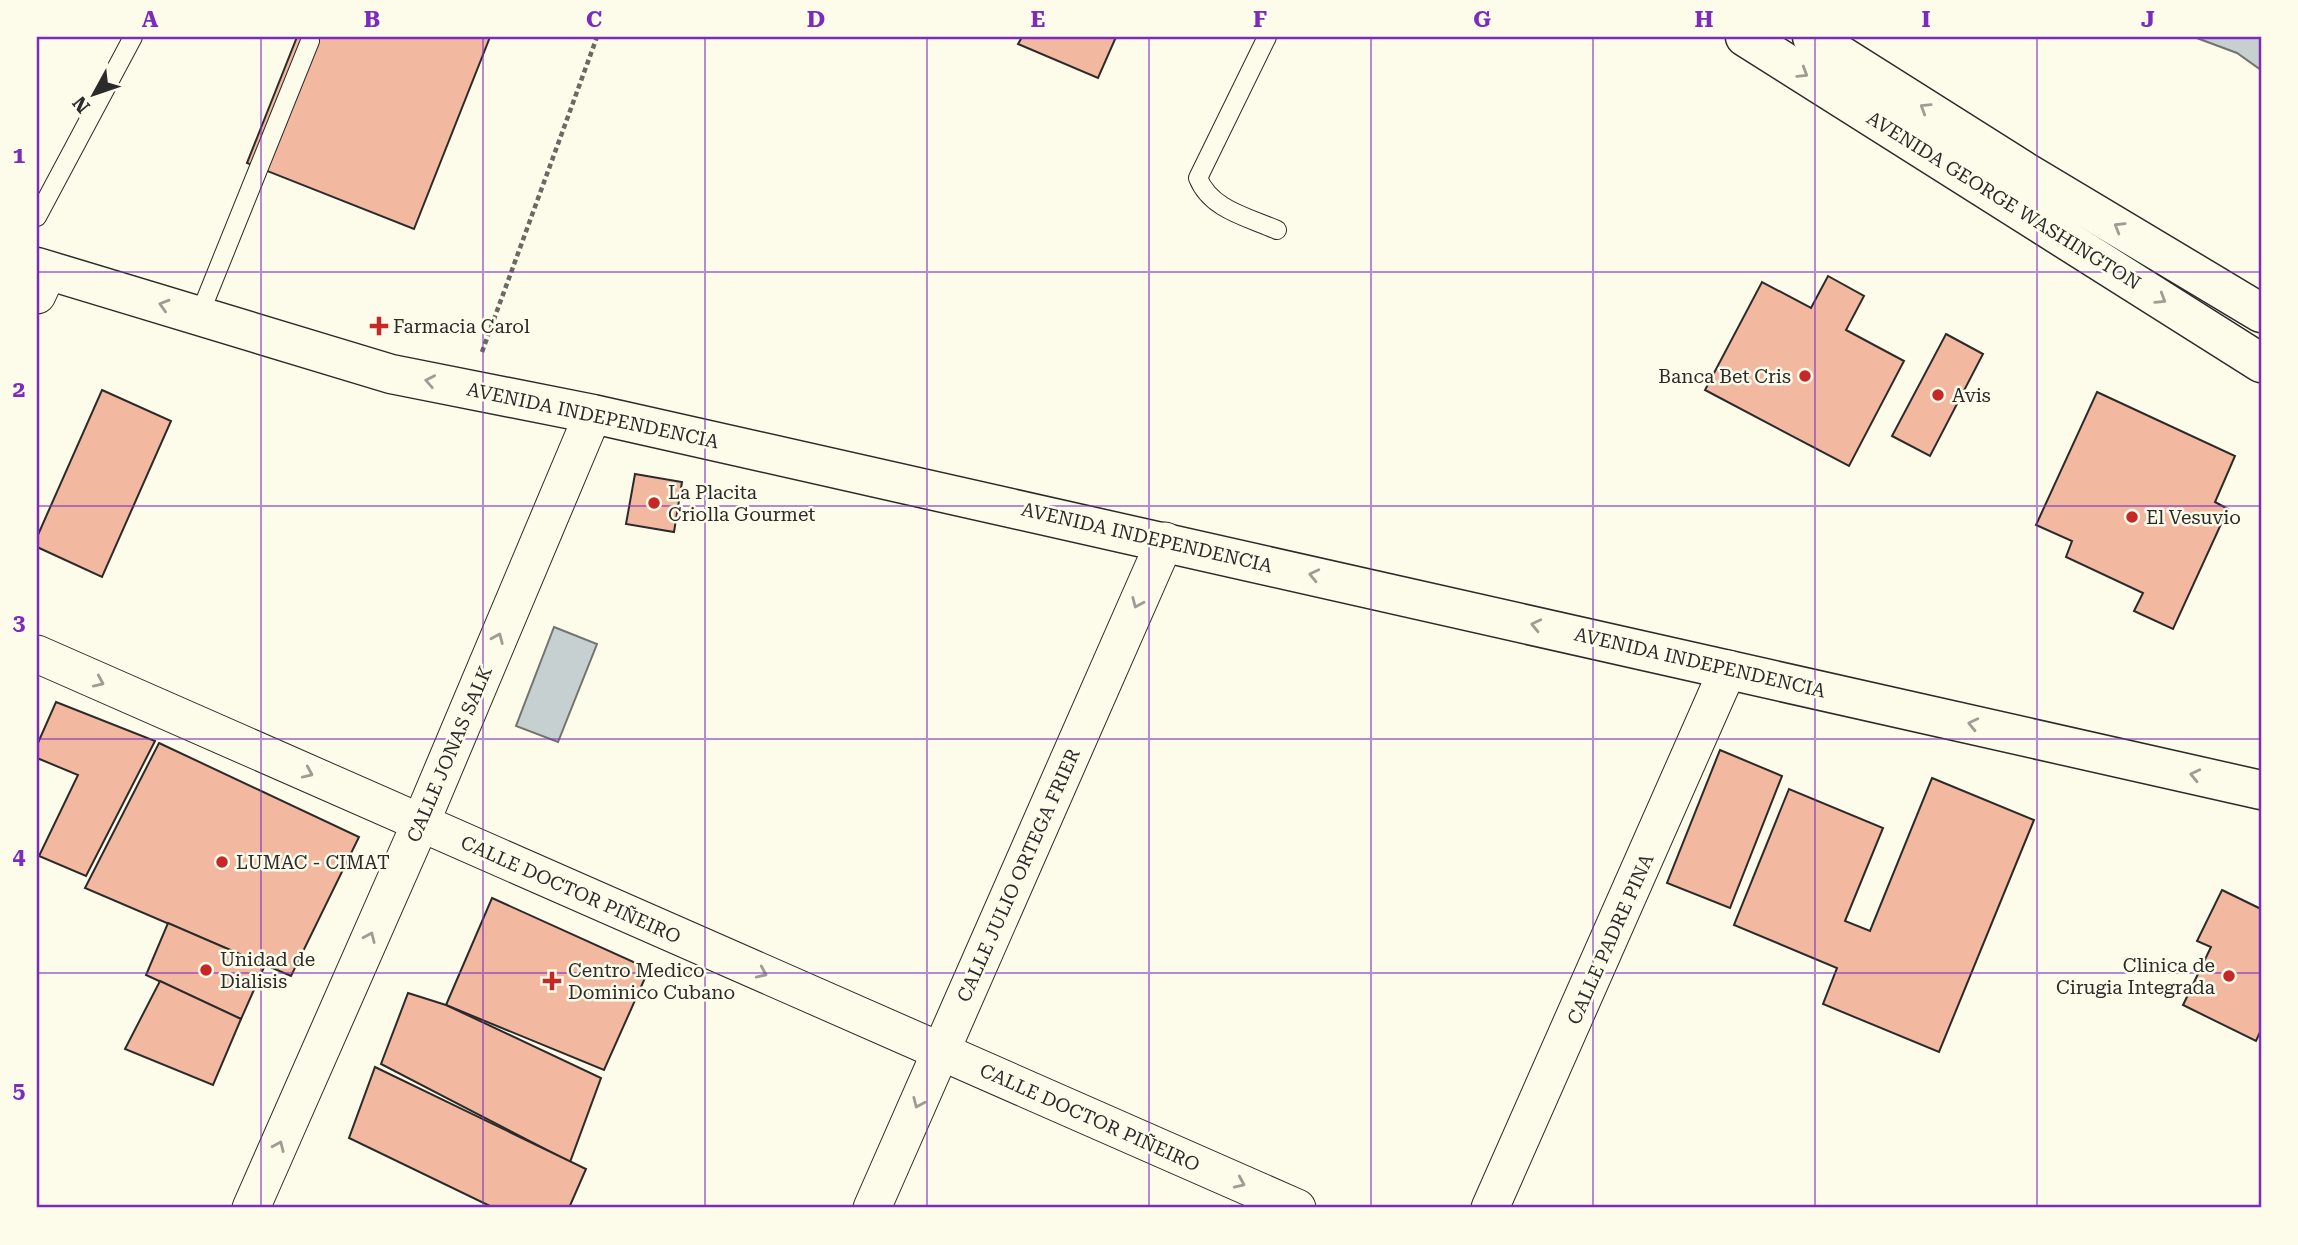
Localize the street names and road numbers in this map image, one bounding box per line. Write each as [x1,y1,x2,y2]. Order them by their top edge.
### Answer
street label: AVENIDA GEORGE WASHINGTON [1863,106,2145,295]
street label: AVENIDA INDEPENDENCIA [465,378,722,454]
street label: AVENIDA INDEPENDENCIA [1019,497,1275,578]
street label: AVENIDA INDEPENDENCIA [1572,622,1828,703]
street label: CALLE JONAS SALK [402,663,497,846]
street label: CALLE JULIO ORTEGA FRIER [952,745,1085,1005]
street label: CALLE DOCTOR PIÑEIRO [457,830,684,948]
street label: CALLE PADRE PINA [1562,850,1659,1028]
street label: CALLE DOCTOR PIÑEIRO [976,1058,1203,1176]

